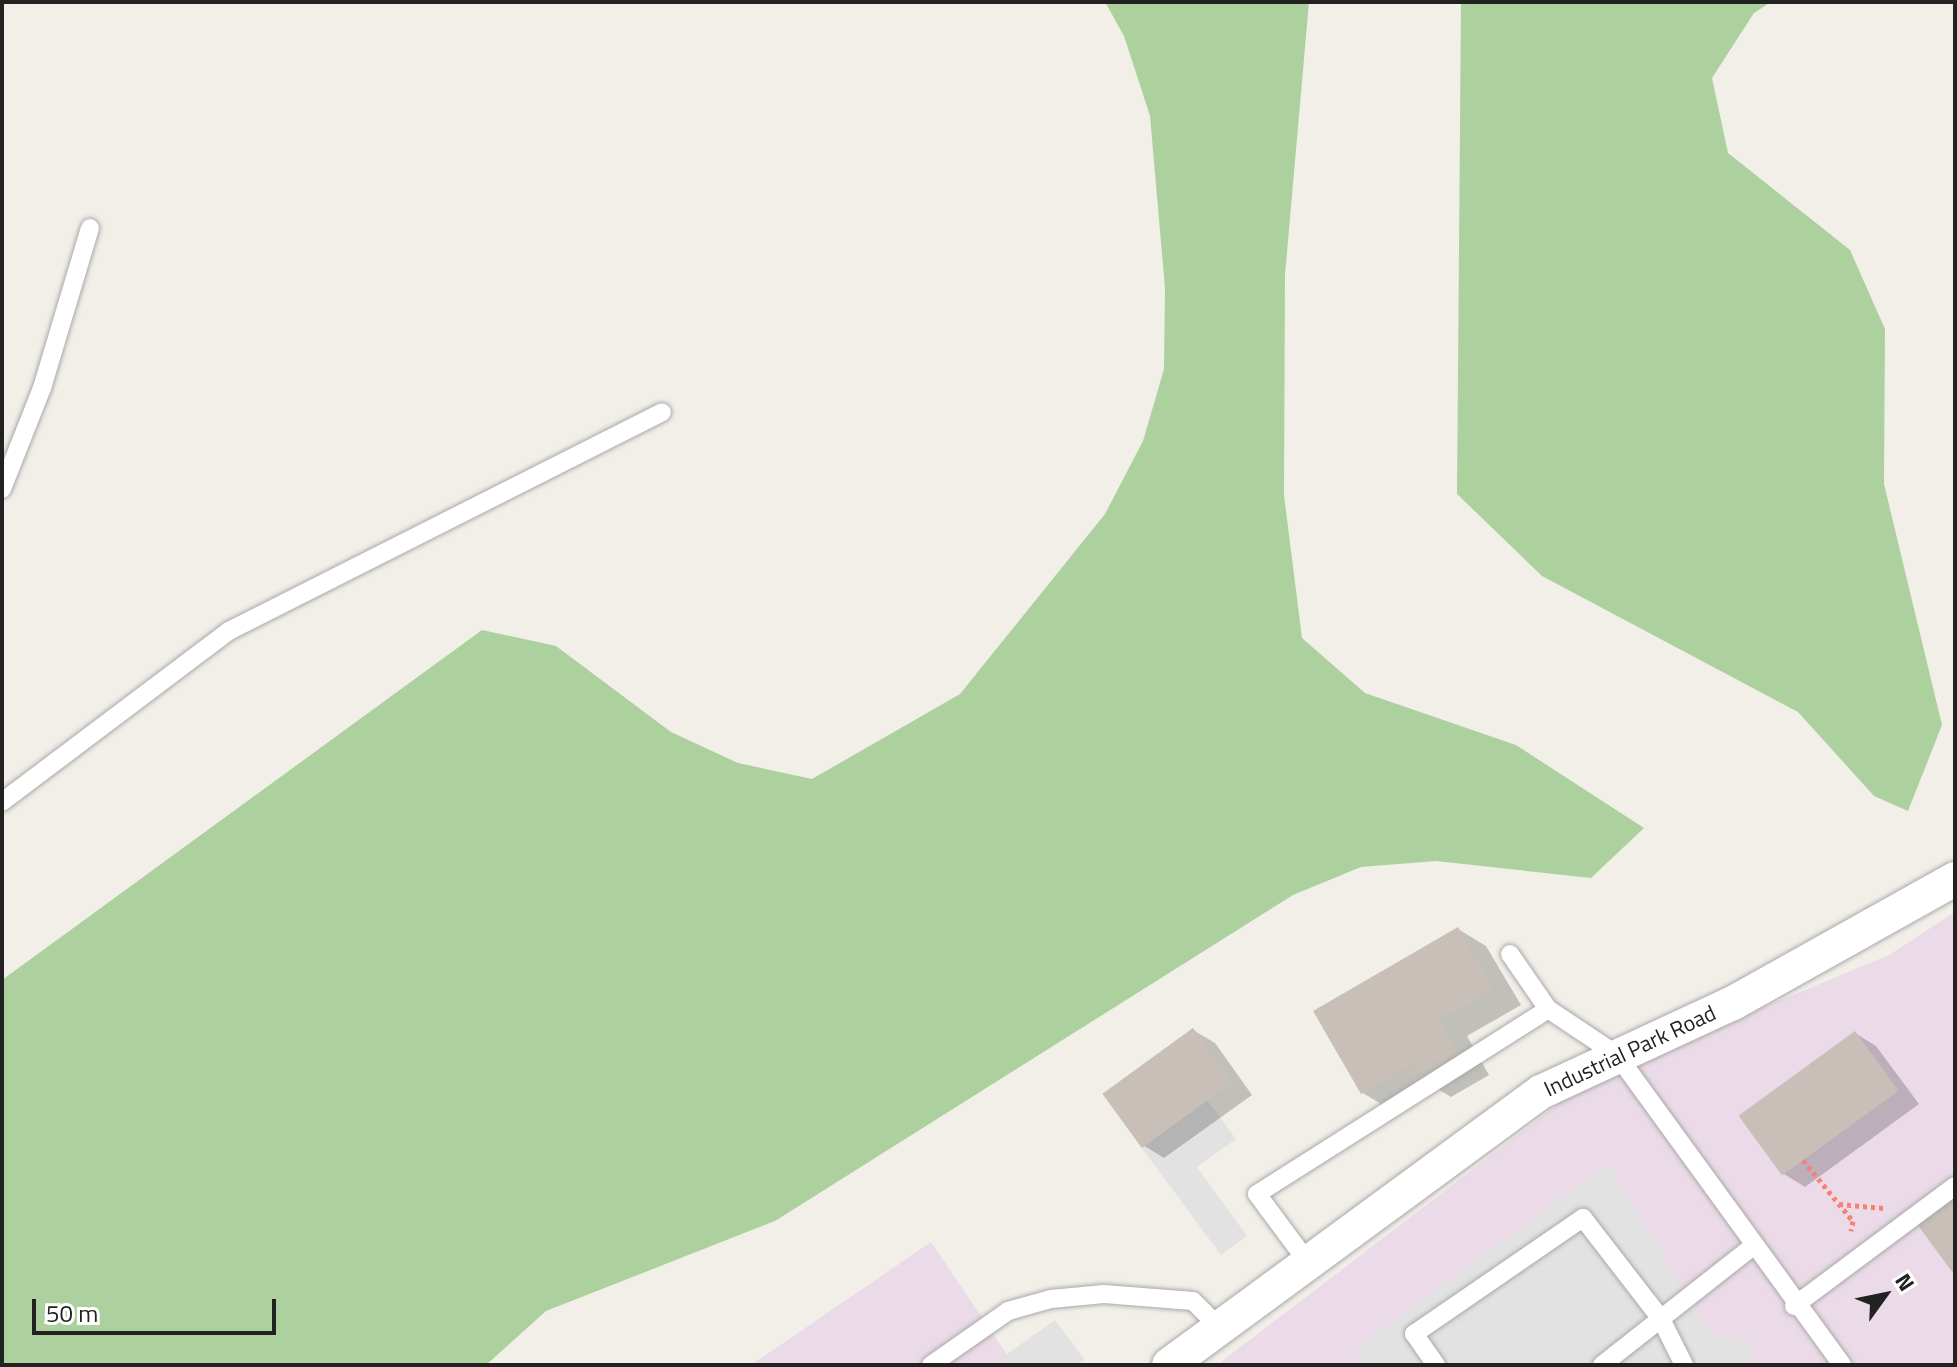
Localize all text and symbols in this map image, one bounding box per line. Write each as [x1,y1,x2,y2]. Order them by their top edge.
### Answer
street label: Industrial Park Road [1540,1000,1720,1102]
north arrow [1845,1255,1925,1335]
text: N [1887,1266,1924,1298]
scale bar [36,1283,280,1333]
text: 50 m [46,1295,98,1331]

